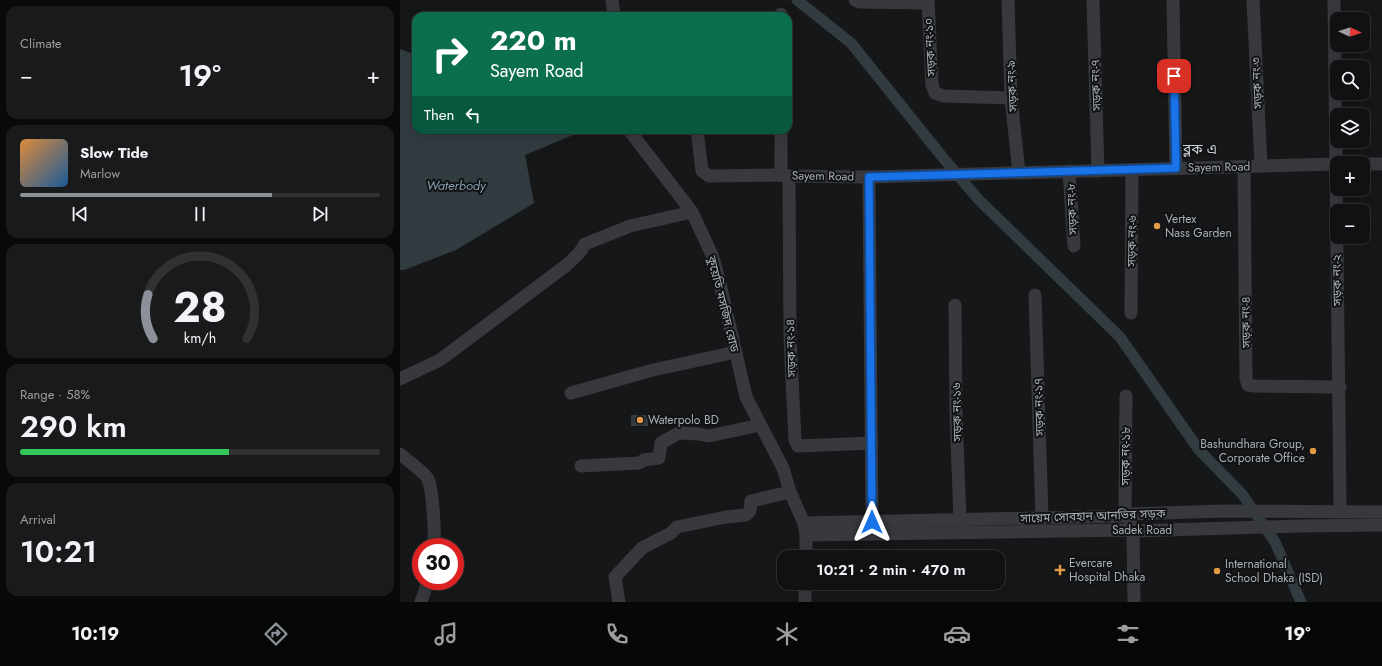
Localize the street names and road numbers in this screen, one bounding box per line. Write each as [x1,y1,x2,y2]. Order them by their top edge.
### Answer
street label: সড়ক নং-১০ [919,17,941,78]
street label: সড়ক নং-৩ [1247,57,1267,110]
street label: সড়ক নং-৭ [1086,59,1106,112]
street label: সড়ক নং-৯ [1002,60,1022,113]
street label: Sayem Road [1188,157,1250,177]
street label: Sayem Road [792,166,854,186]
street label: সড়ক নং-৮ [1062,183,1082,236]
street label: সড়ক নং-৬ [1123,215,1141,268]
street label: কুয়েতি মসজিদ রোড [702,253,744,354]
street label: সড়ক নং-২ [1328,254,1346,307]
street label: সড়ক নং-৪ [1237,296,1255,349]
street label: সড়ক নং-১৪ [781,318,801,379]
street label: সড়ক নং-১৭ [1029,377,1049,438]
street label: সড়ক নং-১৬ [947,383,967,442]
street label: সড়ক নং-১৮ [1117,427,1135,486]
street label: সায়েম সোবহান আনভির সড়ক [1019,504,1166,528]
street label: Sadek Road [1112,521,1172,539]

